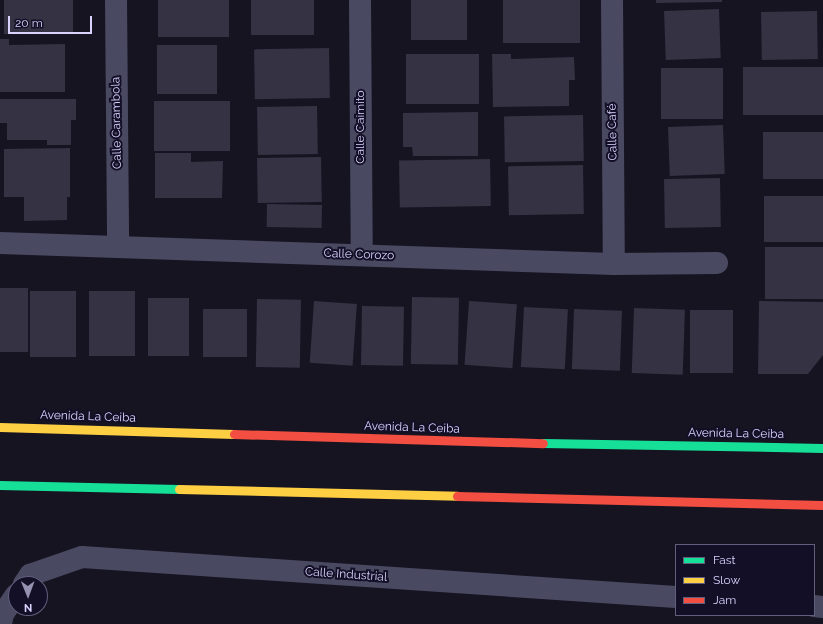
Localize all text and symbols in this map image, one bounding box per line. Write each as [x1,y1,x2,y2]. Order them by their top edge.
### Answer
scale bar [10,8,94,34]
text: 20 m [15,16,43,30]
street label: Calle Carambola [109,77,125,169]
street label: Calle Caimito [354,90,368,164]
street label: Calle Café [605,103,621,161]
street label: Calle Corozo [323,247,395,263]
street label: Avenida La Ceiba [40,408,136,426]
street label: Avenida La Ceiba [364,419,460,437]
street label: Avenida La Ceiba [688,426,784,442]
legend [675,544,815,616]
text: Fast [713,553,736,567]
street label: Calle Industrial [304,565,388,585]
text: Slow [713,573,740,587]
north arrow [8,576,48,616]
text: Jam [713,593,736,607]
text: N [24,601,33,614]

